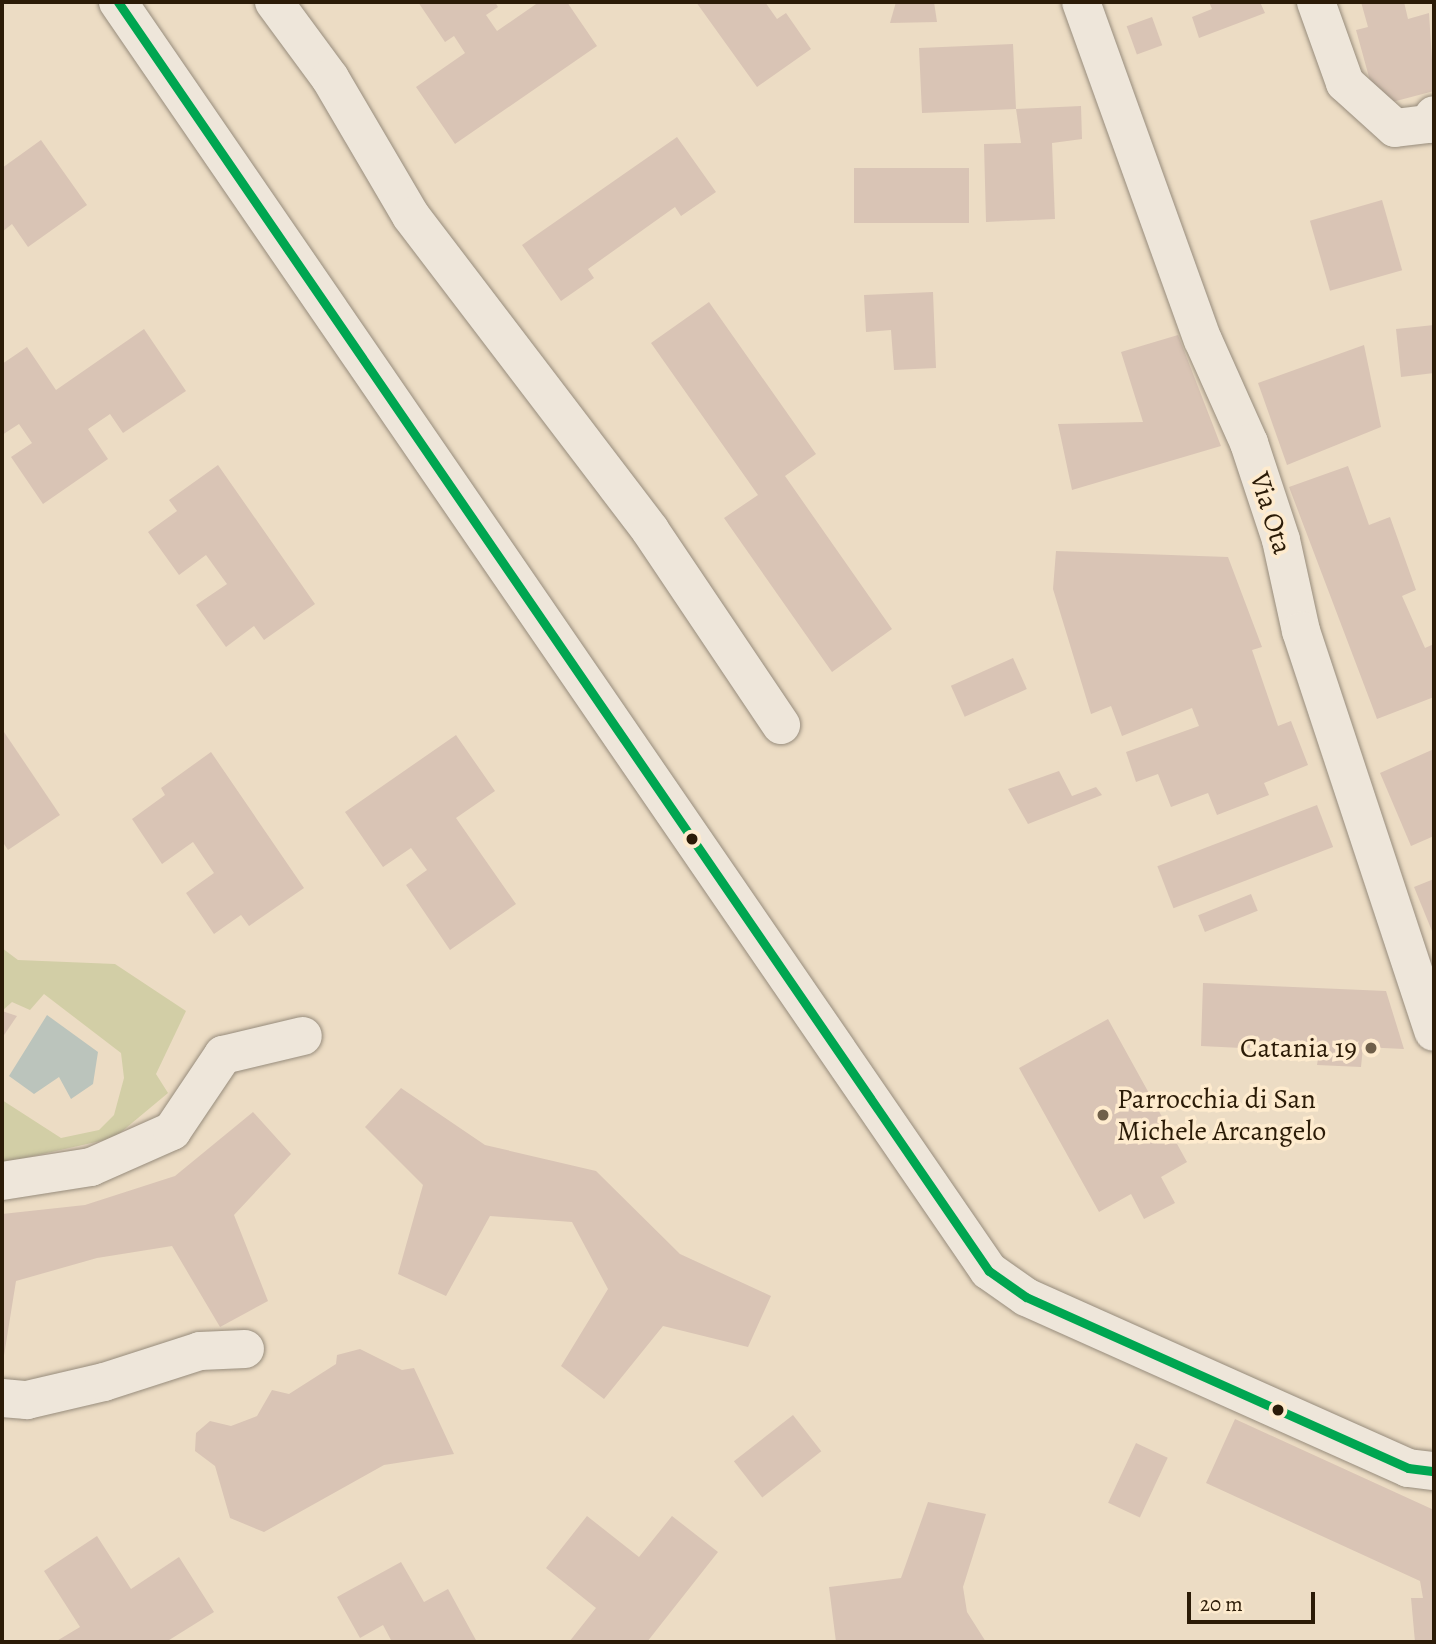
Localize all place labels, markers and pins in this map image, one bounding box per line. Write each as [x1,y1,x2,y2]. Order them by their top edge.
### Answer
unlabelled marker [685,832,699,846]
place label: Catania 19 [1240,1031,1357,1065]
marker: Catania 19 [1363,1040,1379,1056]
place label: Parrocchia di San Michele Arcangelo [1117,1082,1326,1148]
marker: Parrocchia di San Michele Arcangelo [1095,1107,1111,1123]
unlabelled marker [1271,1403,1285,1417]

